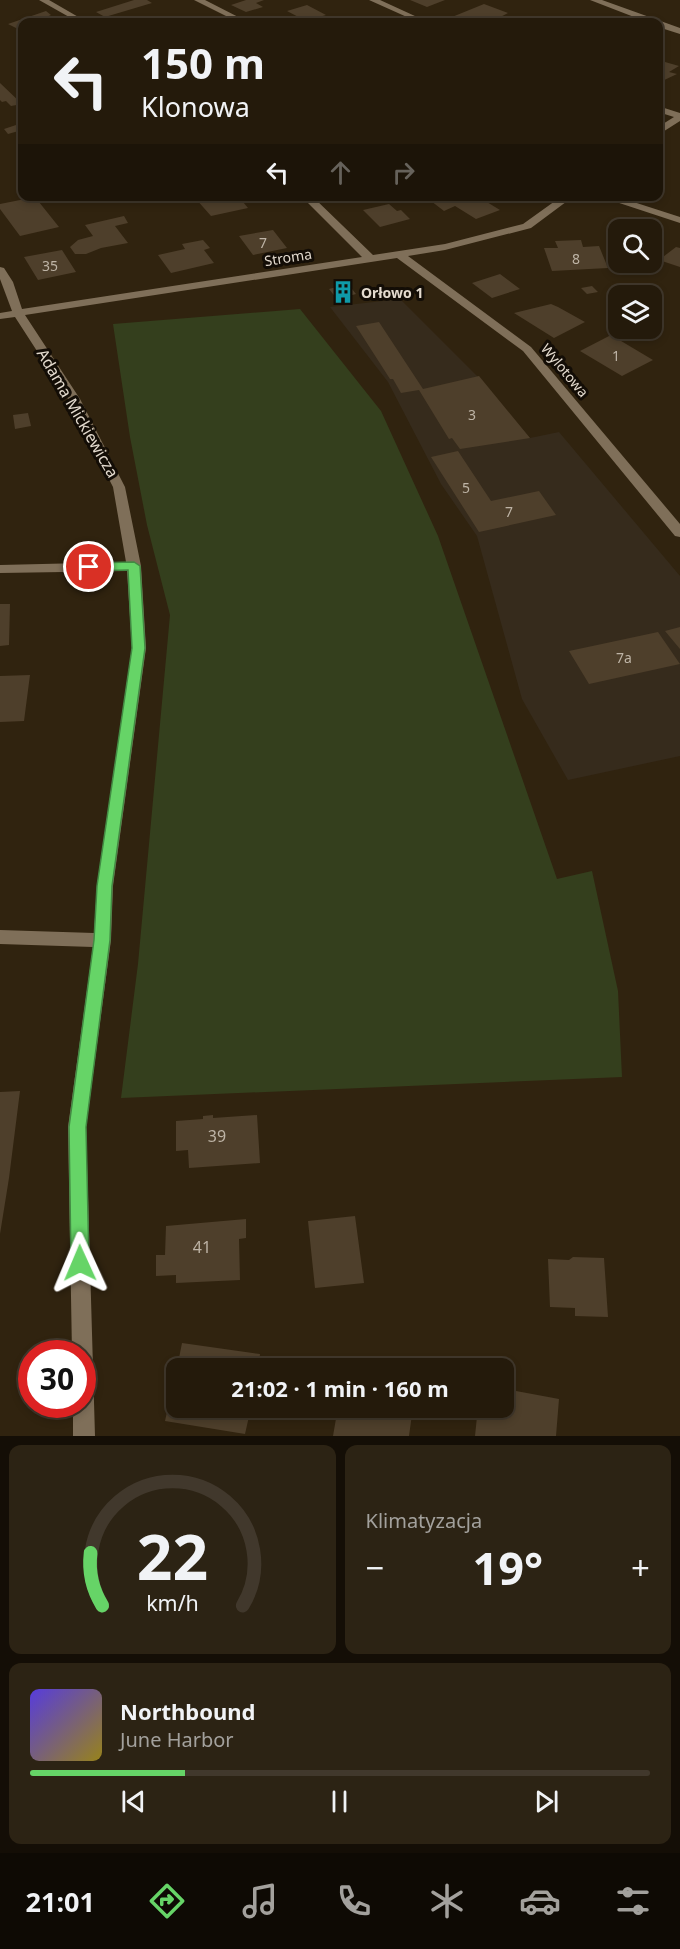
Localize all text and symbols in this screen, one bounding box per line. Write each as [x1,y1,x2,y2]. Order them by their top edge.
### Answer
text: 150 m [141,34,265,91]
icon: left [42,42,120,120]
text: Klonowa [141,88,250,125]
icon: left [261,156,294,189]
icon: ahead [324,156,357,189]
icon: right [387,156,420,189]
map controls [608,219,662,339]
button: search [608,219,662,273]
house number: 7 [259,233,267,252]
street label: Stroma [263,244,313,270]
house number: 8 [572,249,580,268]
house number: 35 [42,256,58,275]
building icon: Orłowo 1 [330,279,356,305]
place label: Orłowo 1 [361,283,423,302]
button: layers [608,285,662,339]
street label: Wylotowa [537,339,593,401]
street label: Adama Mickiewicza [32,344,124,482]
house number: 1 [612,346,620,365]
house number: 3 [468,405,476,424]
house number: 5 [462,478,470,497]
house number: 7 [505,502,513,521]
pin [63,541,114,592]
icon: arrive [72,550,105,583]
house number: 7a [616,648,632,667]
house number: 39 [208,1125,226,1147]
position arrow [48,1231,112,1295]
house number: 41 [193,1236,211,1258]
speed limit sign: 30 [18,1340,96,1418]
text: 21:02 · 1 min · 160 m [231,1373,449,1403]
text: Klimatyzacja [366,1507,482,1534]
text: 22 [137,1513,208,1598]
text: 19° [472,1537,543,1598]
text: − [366,1545,384,1590]
text: + [631,1545,650,1590]
text: km/h [146,1589,199,1618]
text: Northbound [120,1696,255,1726]
text: June Harbor [120,1726,234,1753]
icon: previous [117,1785,150,1818]
icon: pause [323,1785,356,1818]
icon: next [530,1785,563,1818]
icon: directions [146,1880,188,1922]
icon: music [239,1880,281,1922]
icon: phone [333,1880,375,1922]
icon: climate [426,1880,468,1922]
icon: car [519,1880,561,1922]
icon: filters [612,1880,654,1922]
text: 21:01 [26,1883,95,1920]

